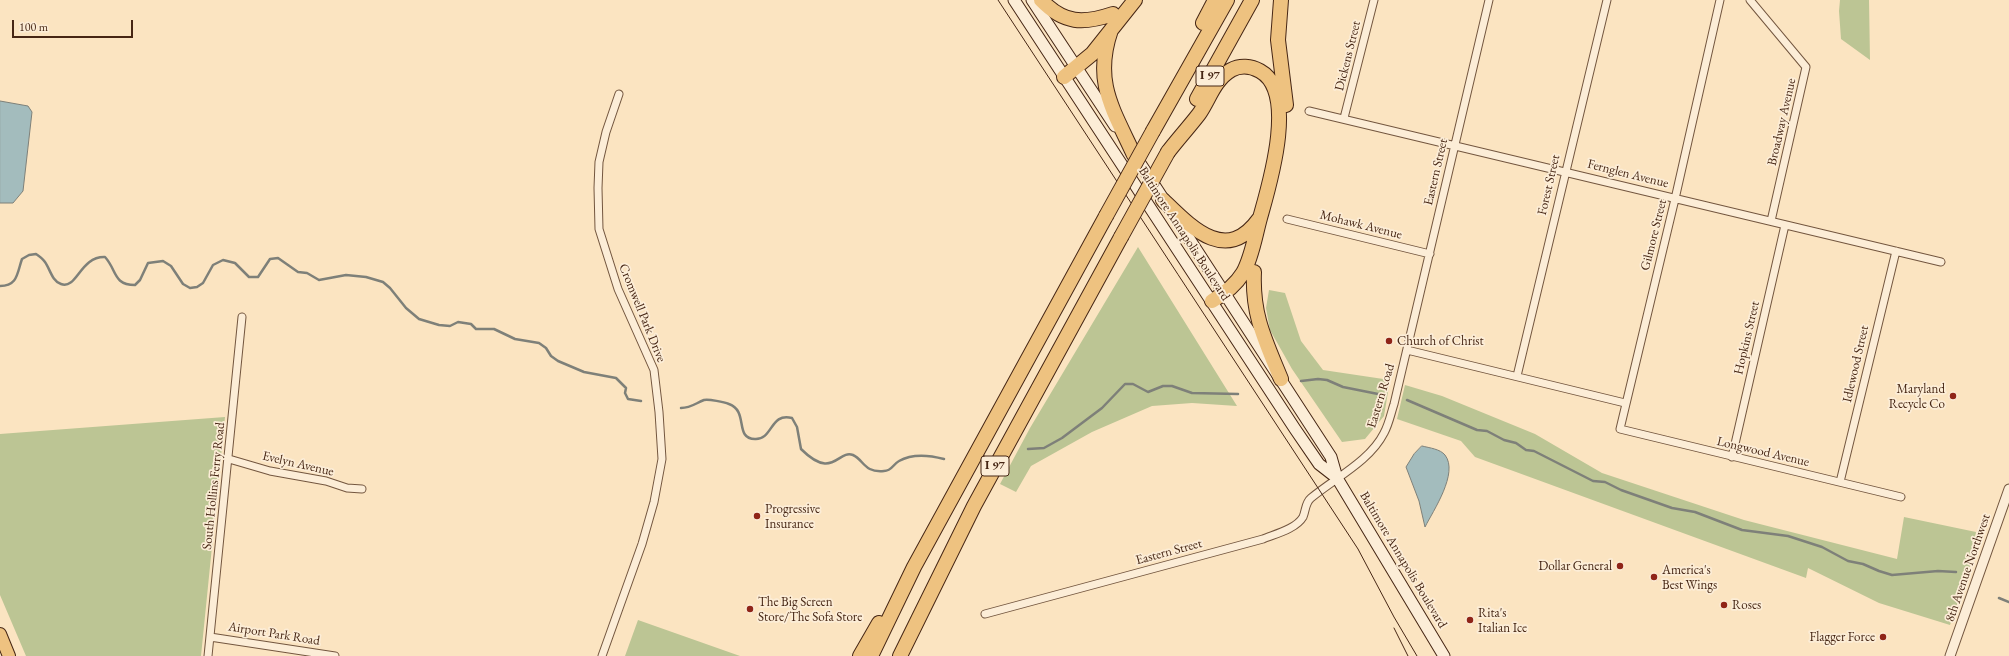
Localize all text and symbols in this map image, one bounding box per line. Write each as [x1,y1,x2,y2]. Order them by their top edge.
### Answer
scale bar [14,12,135,38]
text: 100 m [19,19,48,35]
street label: Dickens Street [1332,19,1364,93]
road number: I 97 [1196,66,1224,86]
street label: Broadway Avenue [1764,77,1800,167]
street label: Eastern Street [1421,137,1451,207]
street label: Forest Street [1534,153,1564,217]
street label: Fernglen Avenue [1586,156,1670,192]
street label: Baltimore Annapolis Boulevard [1135,164,1233,304]
street label: Gilmore Street [1638,198,1670,272]
street label: Mohawk Avenue [1318,207,1404,243]
street label: Cromwell Park Drive [615,261,669,365]
street label: Hopkins Street [1731,300,1763,376]
street label: Idlewood Street [1840,324,1872,404]
place label: Church of Christ [1397,333,1484,349]
marker: Church of Christ [1384,336,1394,346]
street label: Eastern Road [1364,362,1398,430]
place label: Maryland Recycle Co [1889,381,1945,412]
marker: Maryland Recycle Co [1948,391,1958,401]
street label: South Hollins Ferry Road [200,421,228,551]
street label: Longwood Avenue [1715,434,1811,470]
street label: Evelyn Avenue [261,448,335,480]
road number: I 97 [981,456,1009,476]
street label: Baltimore Annapolis Boulevard [1356,489,1450,631]
place label: Progressive Insurance [765,501,820,532]
marker: Progressive Insurance [752,511,762,521]
street label: 8th Avenue Northwest [1942,512,1994,624]
street label: Eastern Street [1134,536,1204,568]
place label: Dollar General [1538,558,1612,574]
marker: Dollar General [1615,561,1625,571]
place label: America's Best Wings [1662,562,1717,593]
marker: America's Best Wings [1649,572,1659,582]
place label: The Big Screen Store/The Sofa Store [758,594,862,625]
place label: Roses [1732,597,1761,613]
marker: Roses [1719,600,1729,610]
marker: The Big Screen Store/The Sofa Store [745,604,755,614]
place label: Rita's Italian Ice [1478,605,1527,636]
marker: Rita's Italian Ice [1465,615,1475,625]
street label: Airport Park Road [227,619,321,649]
place label: Flagger Force [1810,629,1875,645]
marker: Flagger Force [1878,632,1888,642]

